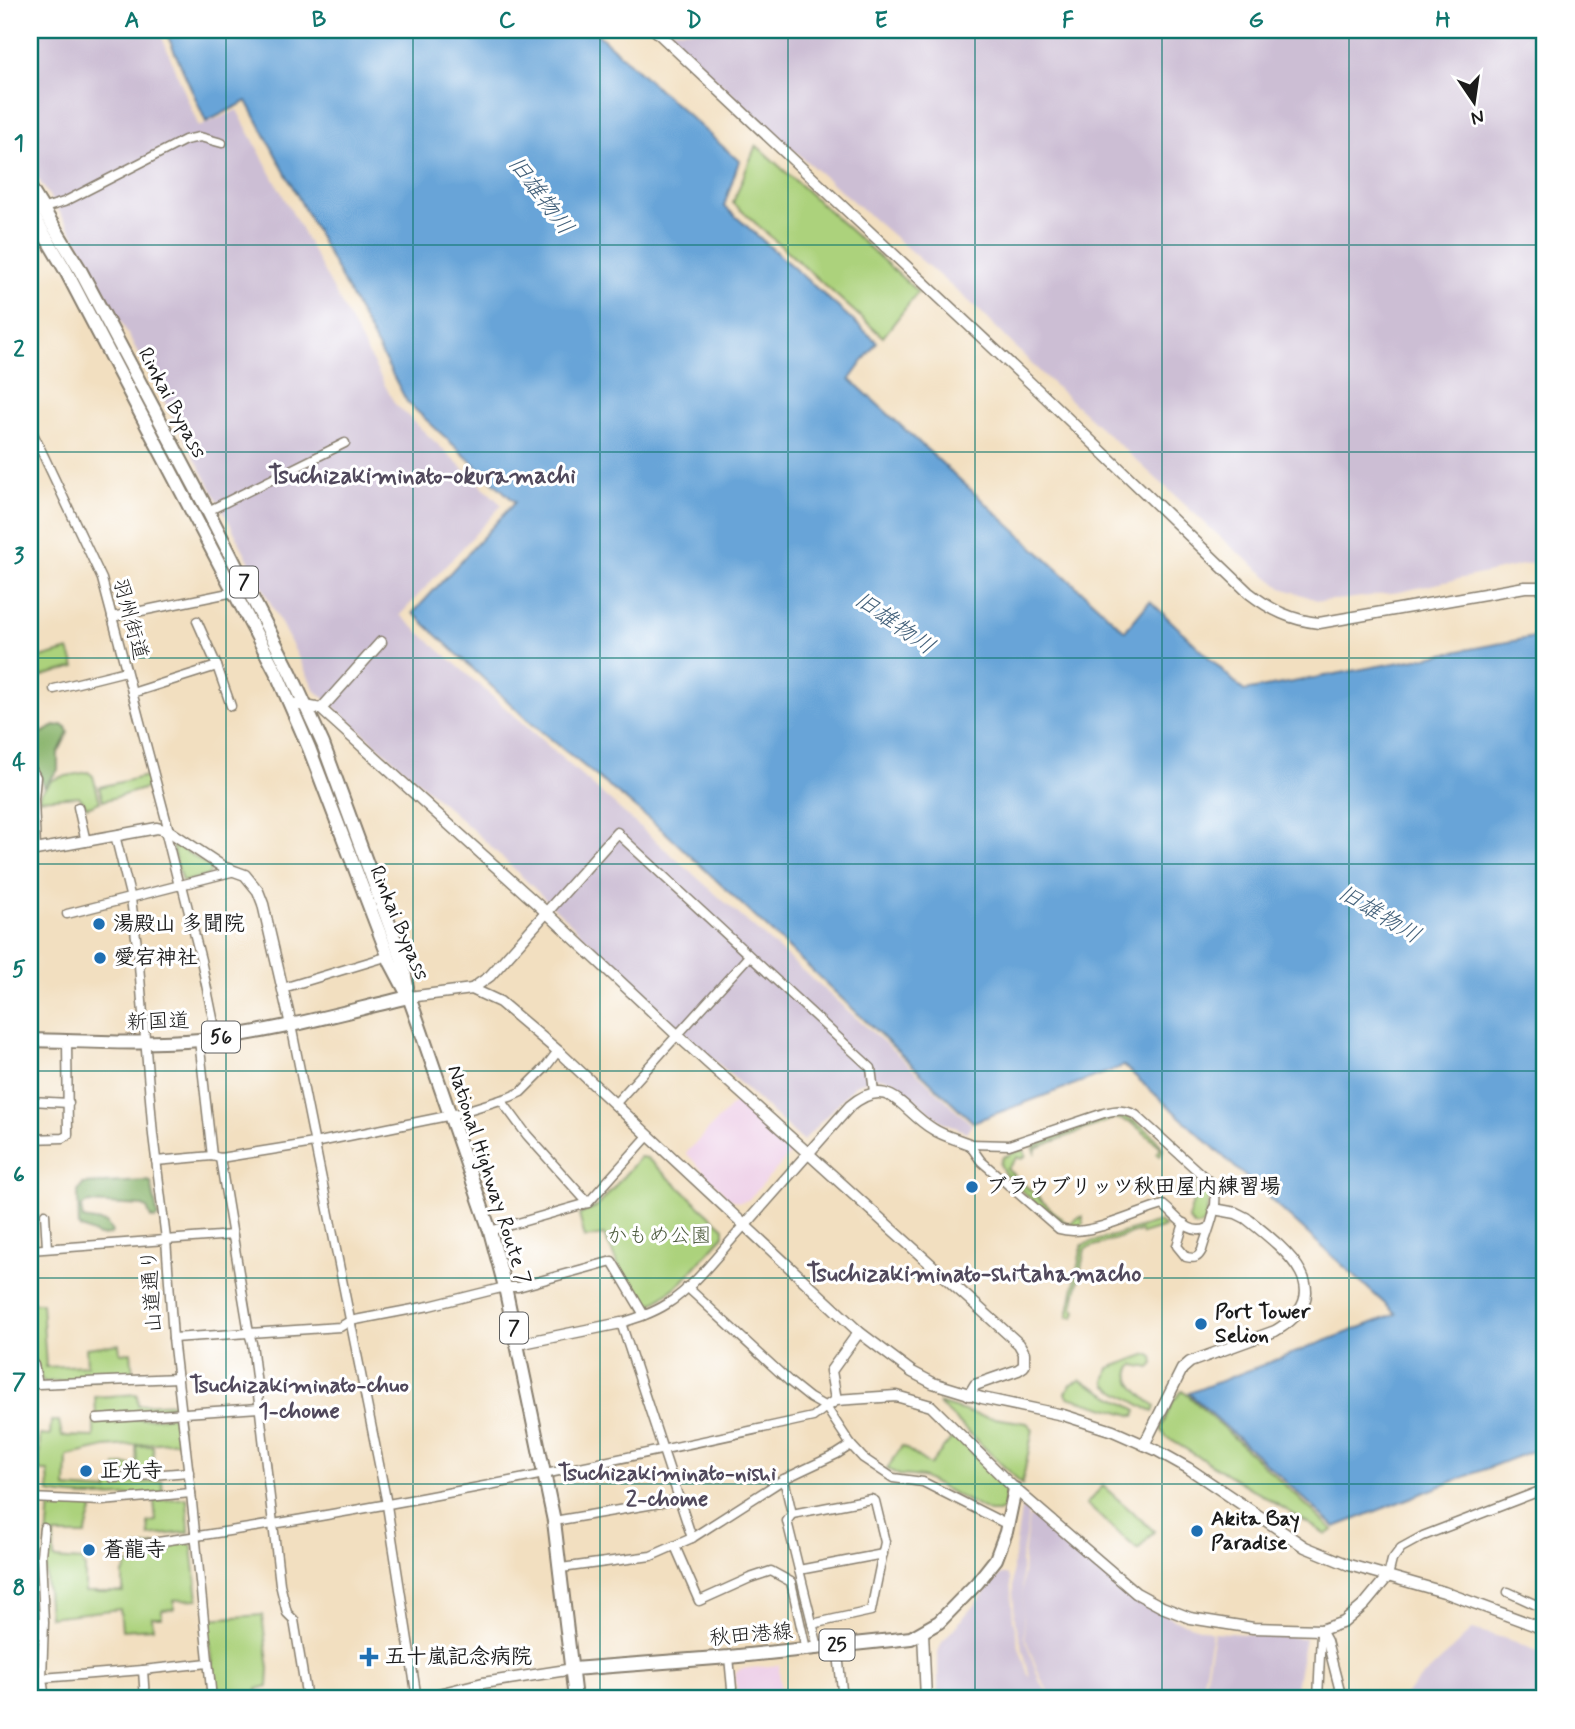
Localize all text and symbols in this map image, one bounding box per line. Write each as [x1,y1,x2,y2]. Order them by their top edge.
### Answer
text: A [124,6,140,36]
text: B [312,6,327,36]
text: C [499,6,516,36]
text: D [686,6,702,36]
text: E [874,6,888,36]
text: F [1062,6,1074,36]
text: G [1248,6,1264,36]
text: H [1435,6,1451,36]
north arrow [1438,66,1508,136]
text: N [1469,103,1486,131]
text: 1 [14,129,24,159]
water label: 旧雄物川 [500,150,580,242]
text: 2 [13,335,25,365]
street label: Rinkai Bypass [131,343,213,463]
district label: Tsuchizakiminato-okuramachi [268,461,576,492]
text: 3 [14,542,25,572]
road number: 7 [230,566,258,597]
street label: 羽州街道 [106,575,154,663]
water label: 旧雄物川 [848,585,940,663]
text: 4 [12,748,26,778]
street label: Rinkai Bypass [362,861,436,985]
water label: 旧雄物川 [1332,878,1426,952]
place label: 湯殿山 多聞院 [113,910,245,938]
marker: 湯殿山 多聞院 [91,916,107,932]
place label: 愛宕神社 [114,944,198,972]
marker: 愛宕神社 [92,950,108,966]
text: 5 [12,955,26,985]
street label: 新国道 [126,1007,190,1037]
road number: 56 [202,1021,240,1052]
street label: National Highway Route 7 [440,1062,538,1289]
text: 6 [13,1161,25,1191]
place label: ブラウブリッツ秋田屋内練習場 [986,1173,1281,1201]
marker: ブラウブリッツ秋田屋内練習場 [964,1179,980,1195]
park label: かもめ公園 [607,1222,712,1250]
street label: 山道通り [135,1248,169,1334]
district label: Tsuchizakiminato-shitahamacho [807,1259,1141,1290]
place label: Port Tower Selion [1215,1298,1311,1350]
road number: 7 [500,1312,528,1344]
marker: Port Tower Selion [1193,1316,1209,1332]
text: 7 [12,1368,26,1398]
district label: Tsuchizakiminato-chuo 1-chome [189,1371,409,1427]
place label: 正光寺 [100,1457,163,1485]
district label: Tsuchizakiminato-nishi 2-chome [558,1459,776,1515]
marker: 正光寺 [78,1463,94,1479]
place label: Akita Bay Paradise [1211,1505,1300,1557]
marker: Akita Bay Paradise [1189,1523,1205,1539]
place label: 蒼龍寺 [103,1536,166,1564]
marker: 蒼龍寺 [81,1542,97,1558]
text: 8 [13,1574,25,1604]
street label: 秋田港線 [708,1617,794,1653]
road number: 25 [820,1630,854,1660]
place label: 五十嵐記念病院 [385,1643,532,1671]
marker: 五十嵐記念病院 [359,1647,379,1667]

